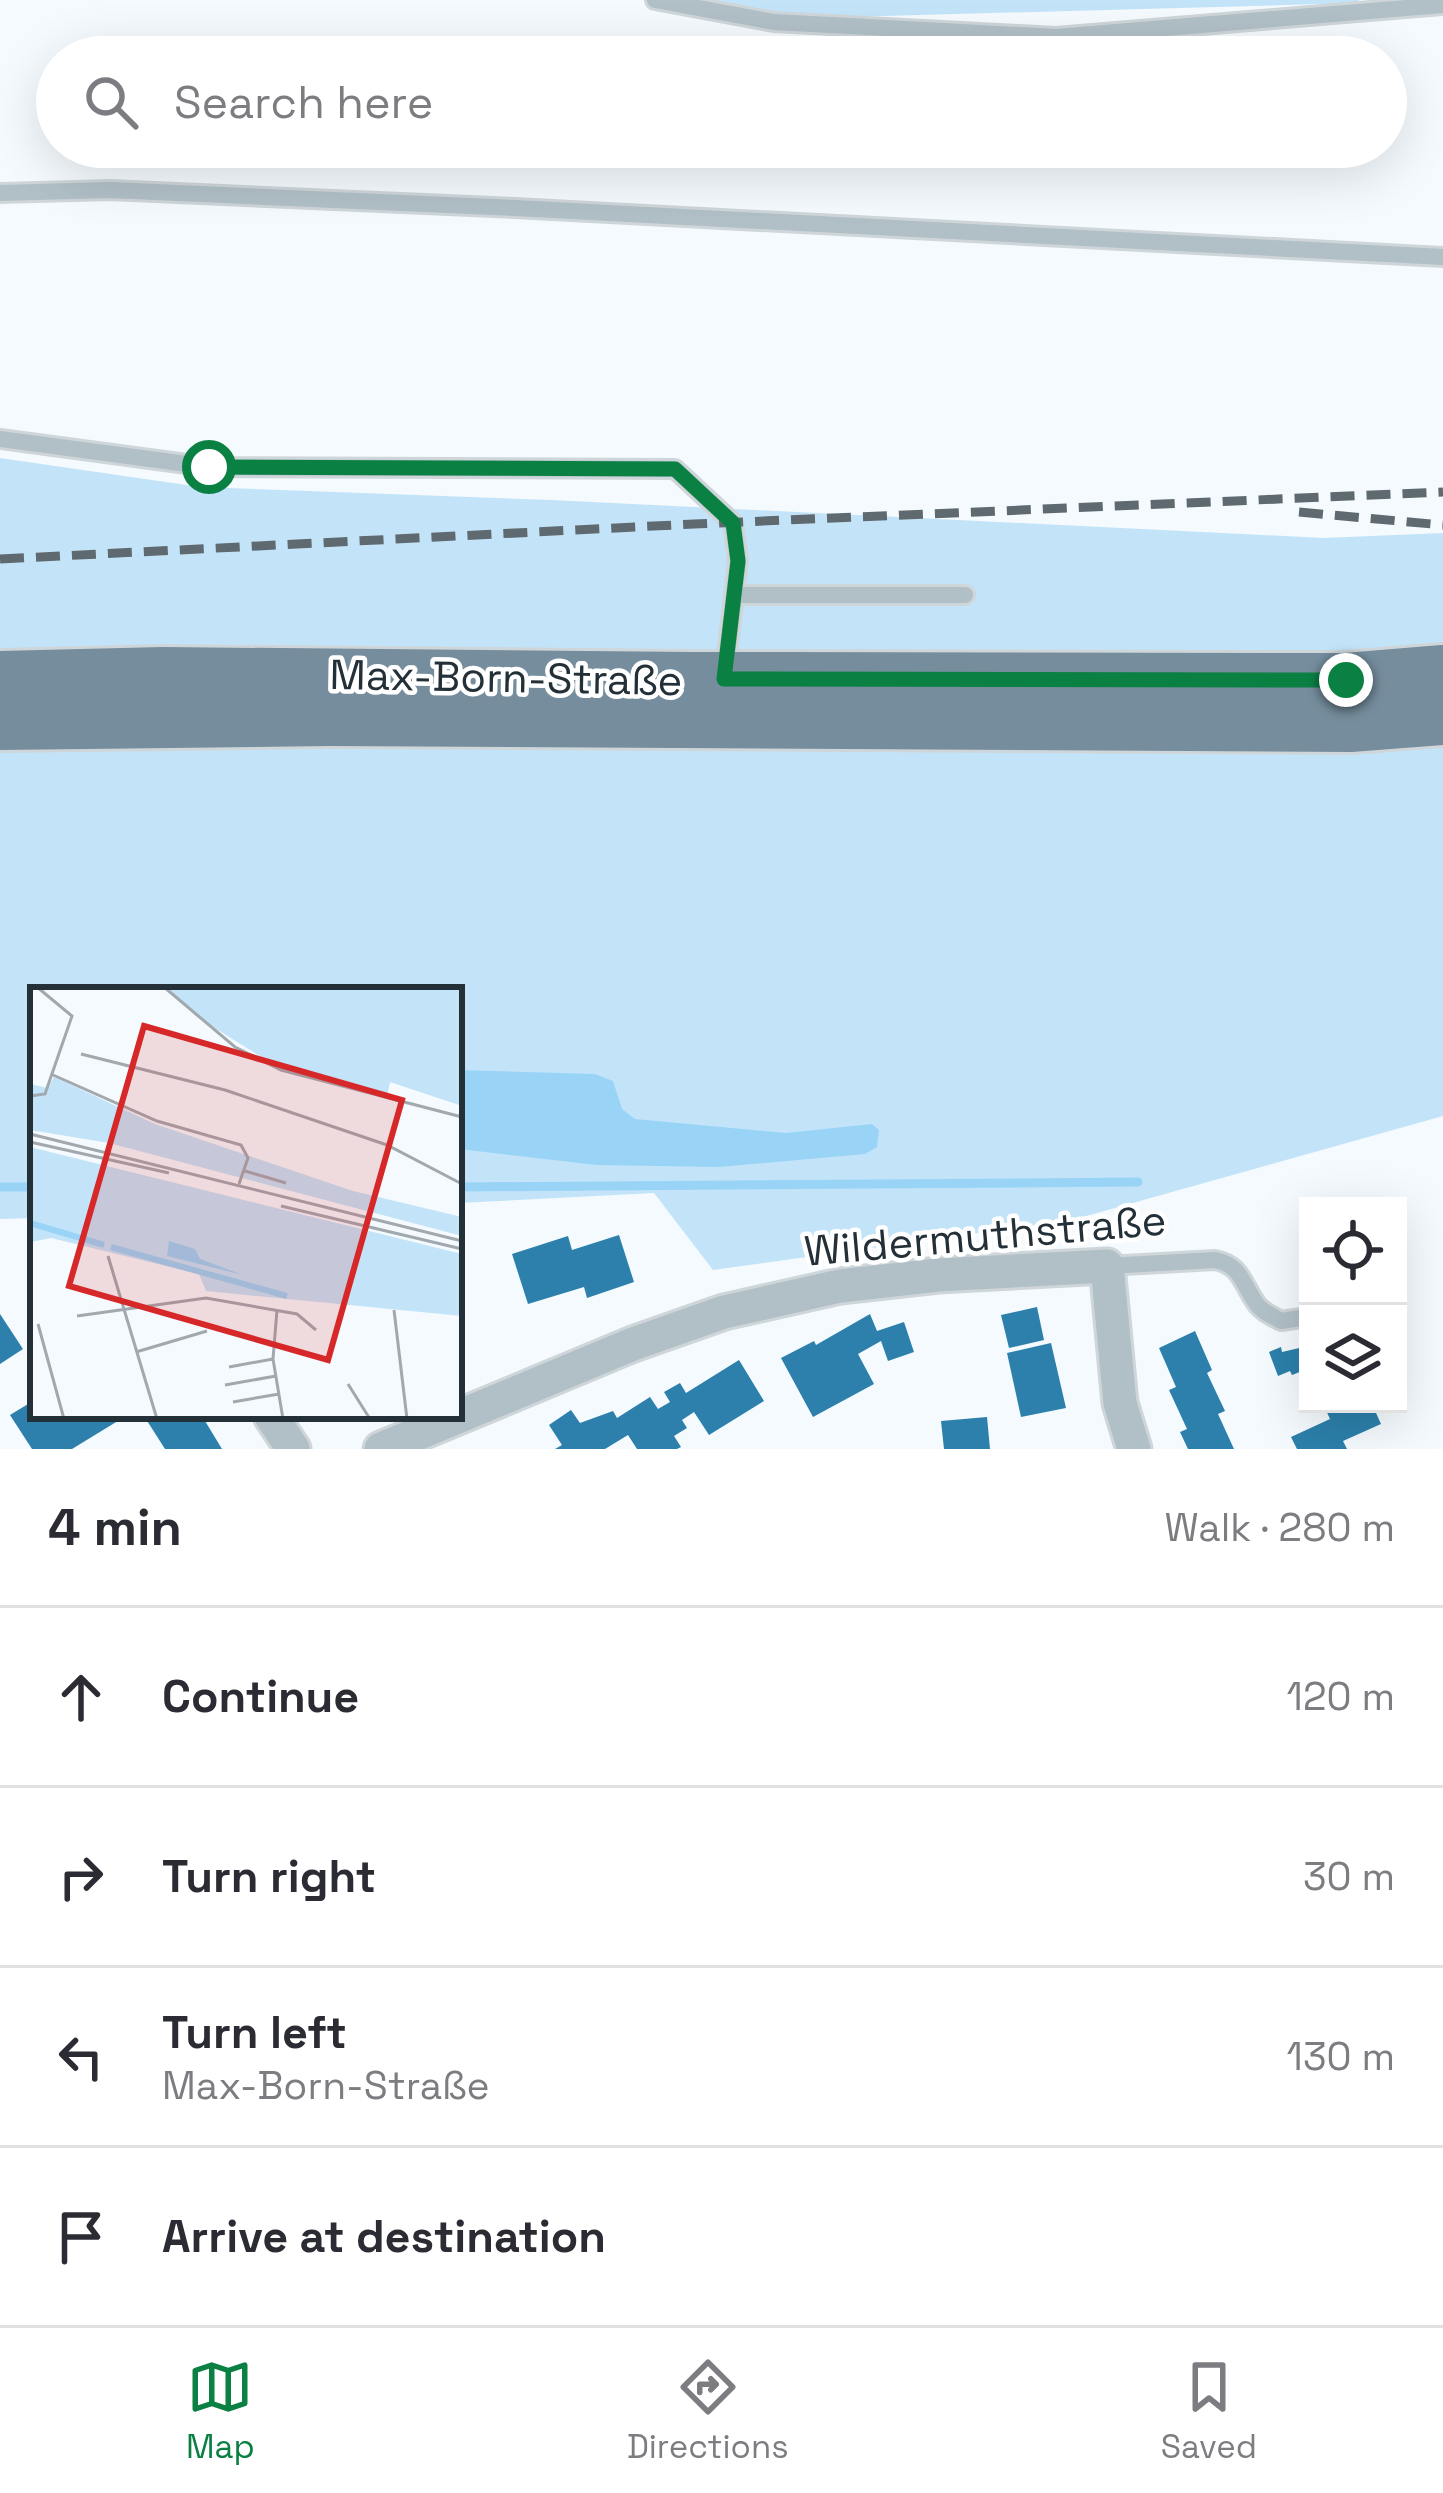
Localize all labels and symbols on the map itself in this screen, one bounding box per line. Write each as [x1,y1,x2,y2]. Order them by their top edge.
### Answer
route start [182,440,236,494]
street label: Max-Born-Straße [329,648,683,707]
route end [1319,653,1373,707]
inset map [30,987,462,1419]
street label: Wildermuthstraße [802,1193,1168,1278]

